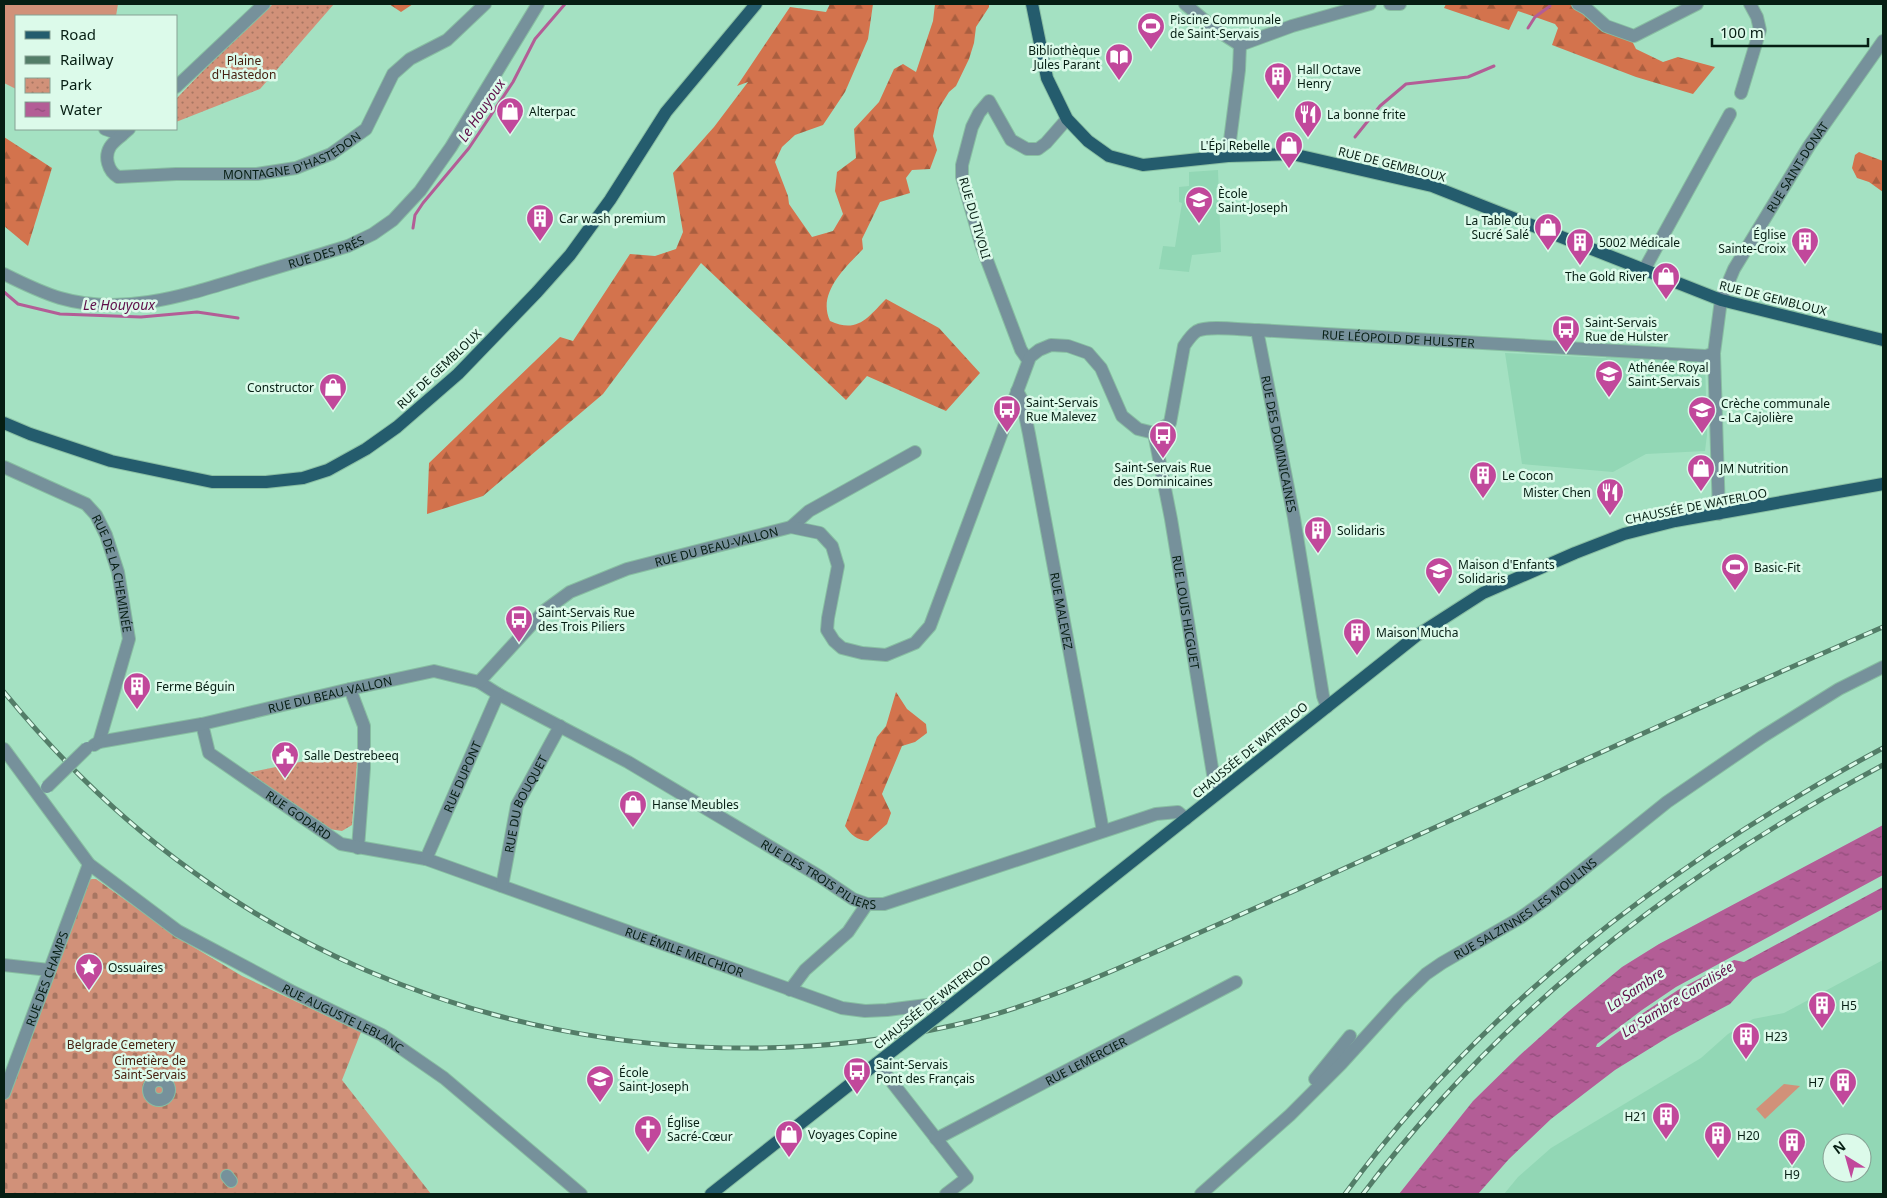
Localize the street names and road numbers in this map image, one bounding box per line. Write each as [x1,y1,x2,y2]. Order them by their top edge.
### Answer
street label: RUE SAINT-DONAT [1762,118,1832,216]
street label: MONTAGNE D'HASTEDON [223,127,364,183]
street label: RUE DE GEMBLOUX [1337,142,1447,186]
street label: RUE DU TIVOLI [955,175,995,261]
street label: RUE DES PRÉS [286,231,367,272]
street label: RUE DE GEMBLOUX [1718,276,1828,320]
street label: RUE DE GEMBLOUX [393,325,485,413]
street label: RUE LÉOPOLD DE HULSTER [1321,325,1476,351]
street label: RUE DES DOMINICAINES [1258,374,1301,514]
street label: CHAUSSÉE DE WATERLOO [1624,484,1768,528]
street label: RUE DE LA CHEMINÉE [88,511,136,634]
street label: RUE DU BEAU-VALLON [653,522,780,570]
street label: RUE LOUIS HICGUET [1169,554,1204,671]
street label: RUE MALEVEZ [1046,571,1078,651]
street label: RUE DU BEAU-VALLON [266,672,394,717]
street label: CHAUSSÉE DE WATERLOO [1189,698,1311,802]
street label: RUE DUPONT [439,738,485,815]
street label: RUE DU BOUQUET [500,752,551,854]
street label: RUE GODARD [263,786,335,844]
street label: RUE DES TROIS PILIERS [758,835,876,913]
street label: RUE SALZINNES LES MOULINS [1450,853,1600,963]
street label: RUE ÉMILE MELCHIOR [623,923,747,981]
street label: RUE DES CHAMPS [21,928,72,1029]
street label: CHAUSSÉE DE WATERLOO [870,951,994,1053]
street label: RUE AUGUSTE LEBLANC [279,979,408,1056]
street label: RUE LEMERCIER [1042,1032,1130,1089]

